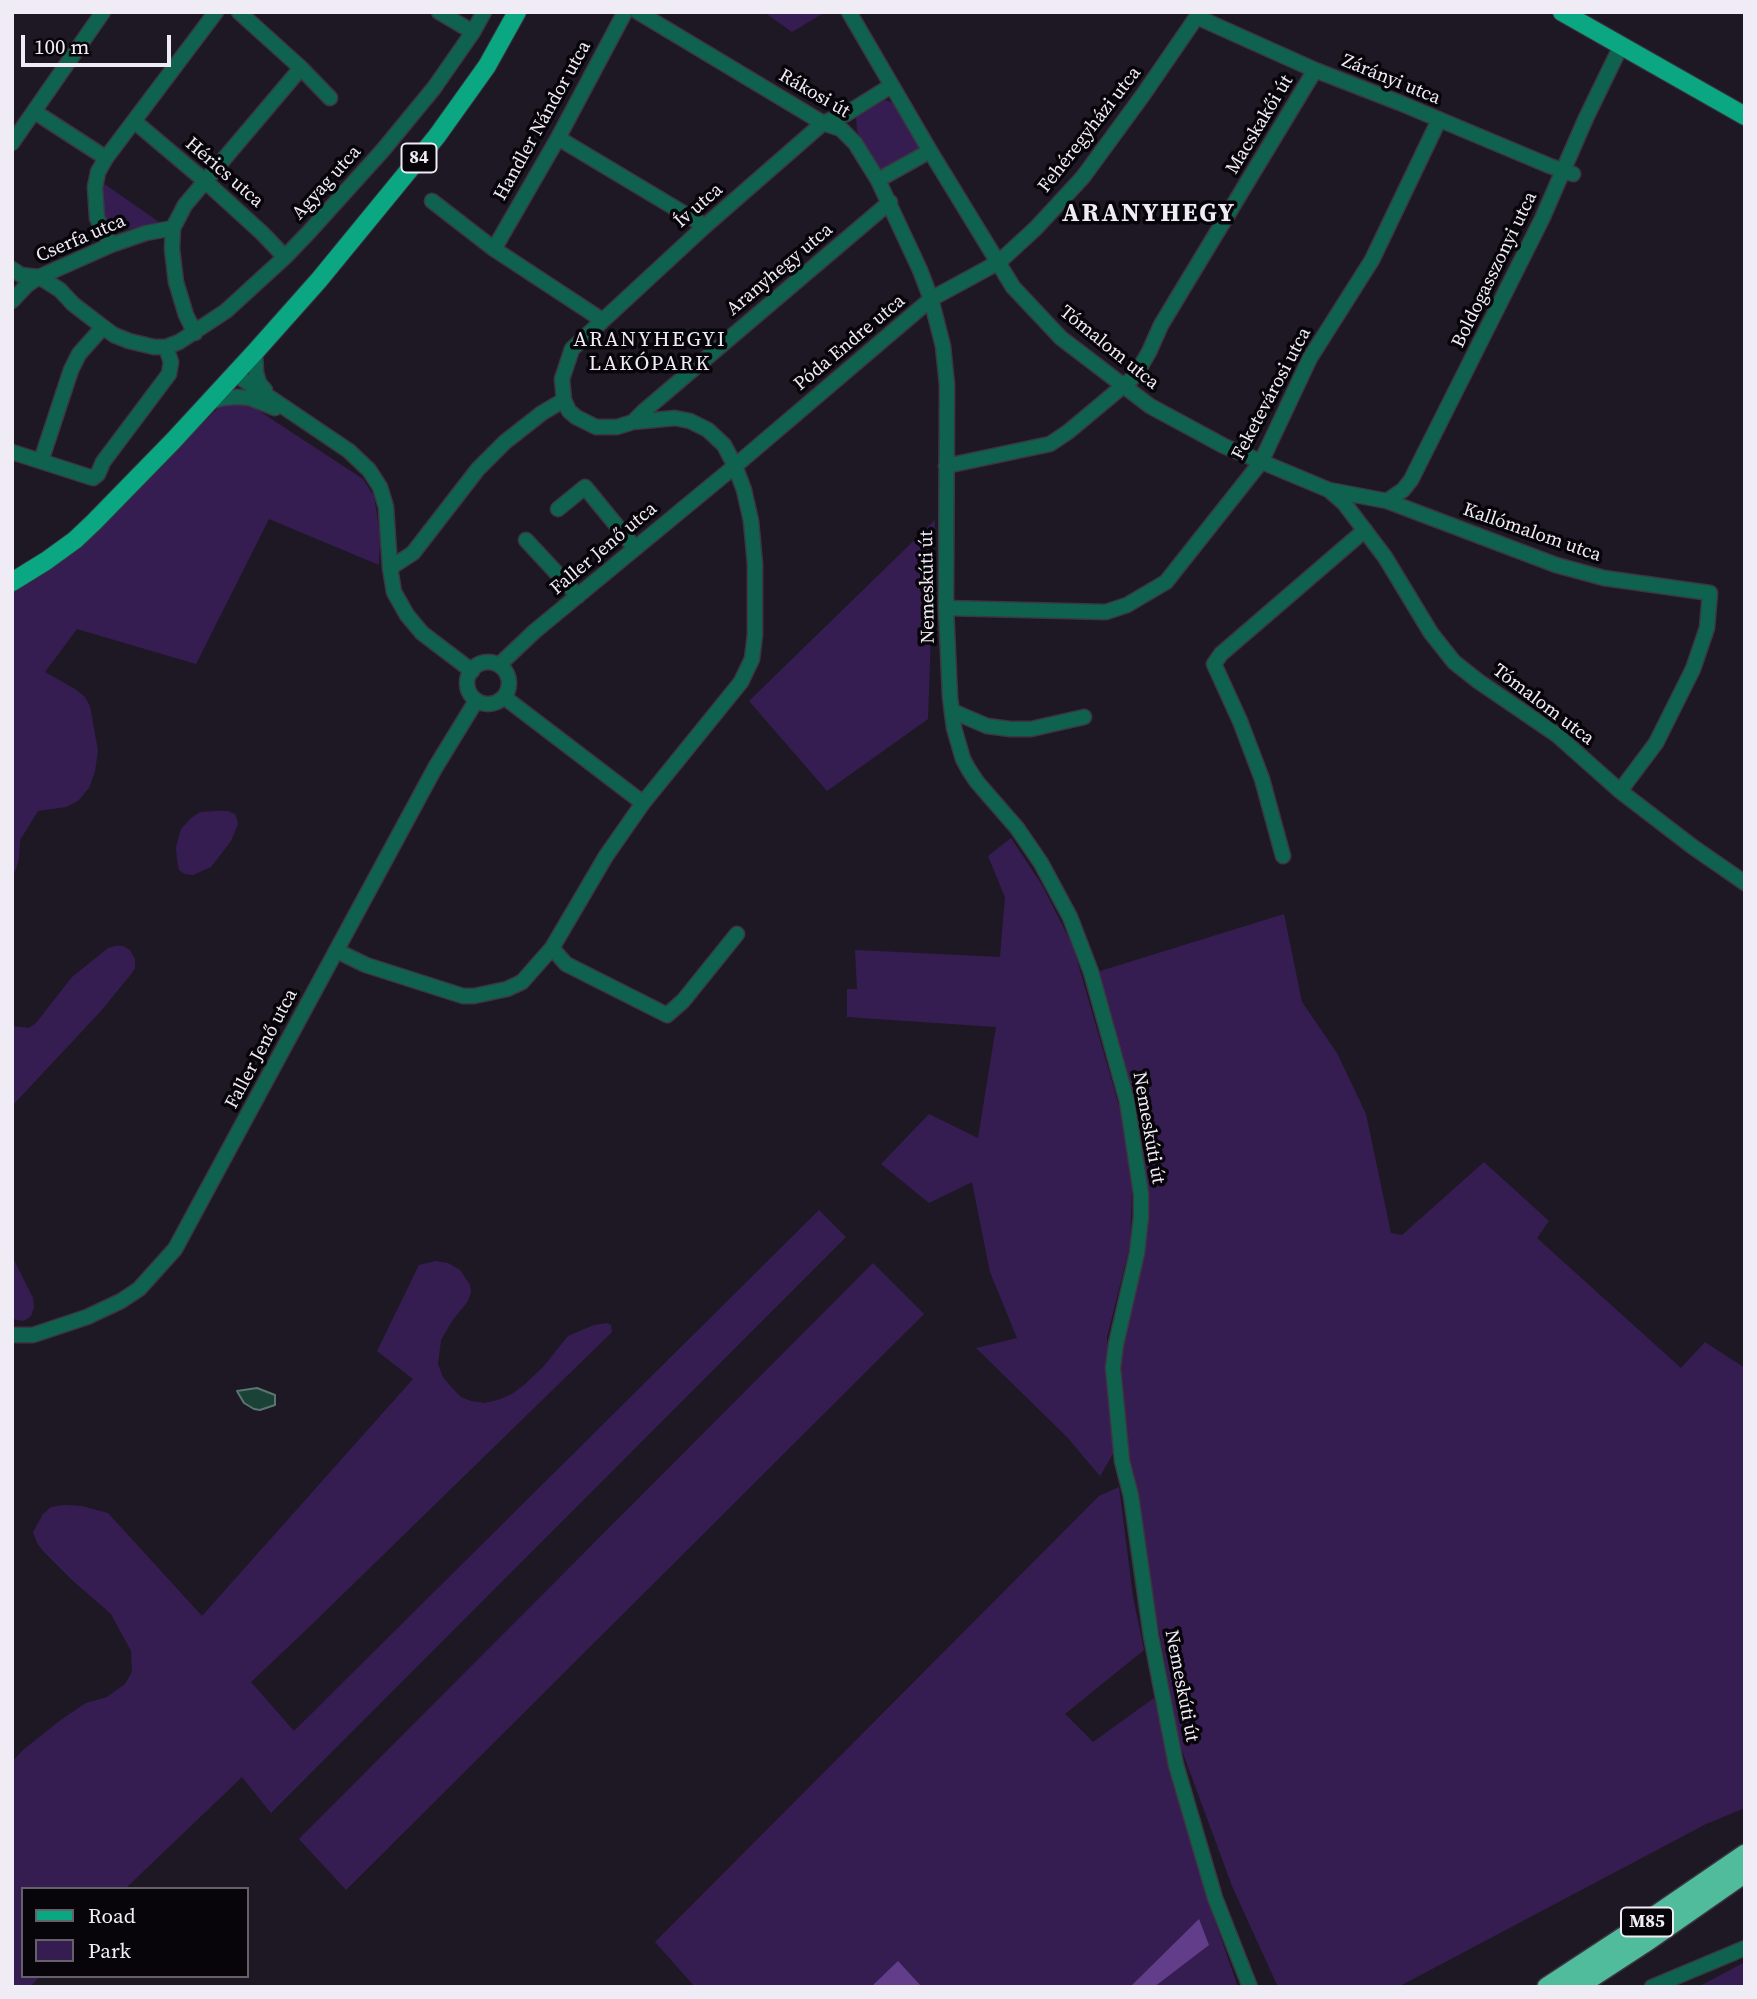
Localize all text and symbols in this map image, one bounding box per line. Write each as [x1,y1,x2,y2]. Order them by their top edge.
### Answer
scale bar [24,21,175,65]
text: 100 m [34,32,89,61]
street label: Handler Nándor utca [490,37,596,205]
street label: Zárányi utca [1338,50,1444,110]
street label: Fehéregyházi utca [1034,62,1146,198]
street label: Rákosi út [774,65,854,123]
street label: Macskakői út [1221,71,1299,179]
street label: Hérics utca [180,133,268,213]
street label: Agyag utca [288,141,366,225]
road number: 84 [402,144,436,173]
street label: Ív utca [670,179,728,233]
street label: Boldogasszonyi utca [1447,188,1543,352]
district label: ARANYHEGY [1063,198,1235,230]
street label: Cserfa utca [33,210,129,268]
street label: Aranyhegy utca [722,219,838,321]
street label: Póda Endre utca [790,290,910,396]
street label: Tómalom utca [1055,301,1163,395]
street label: Feketevárosi utca [1227,324,1317,464]
district label: ARANYHEGYI LAKÓPARK [574,328,726,378]
street label: Faller Jenő utca [546,498,662,600]
street label: Kallómalom utca [1460,499,1604,567]
street label: Nemeskúti út [916,530,940,644]
street label: Tómalom utca [1488,659,1598,751]
street label: Faller Jenő utca [221,985,303,1113]
street label: Nemeskúti út [1127,1070,1169,1186]
street label: Nemeskúti út [1159,1628,1203,1744]
legend [21,1887,248,1978]
text: Road [88,1901,136,1930]
road number: M85 [1621,1908,1673,1936]
text: Park [88,1936,131,1965]

